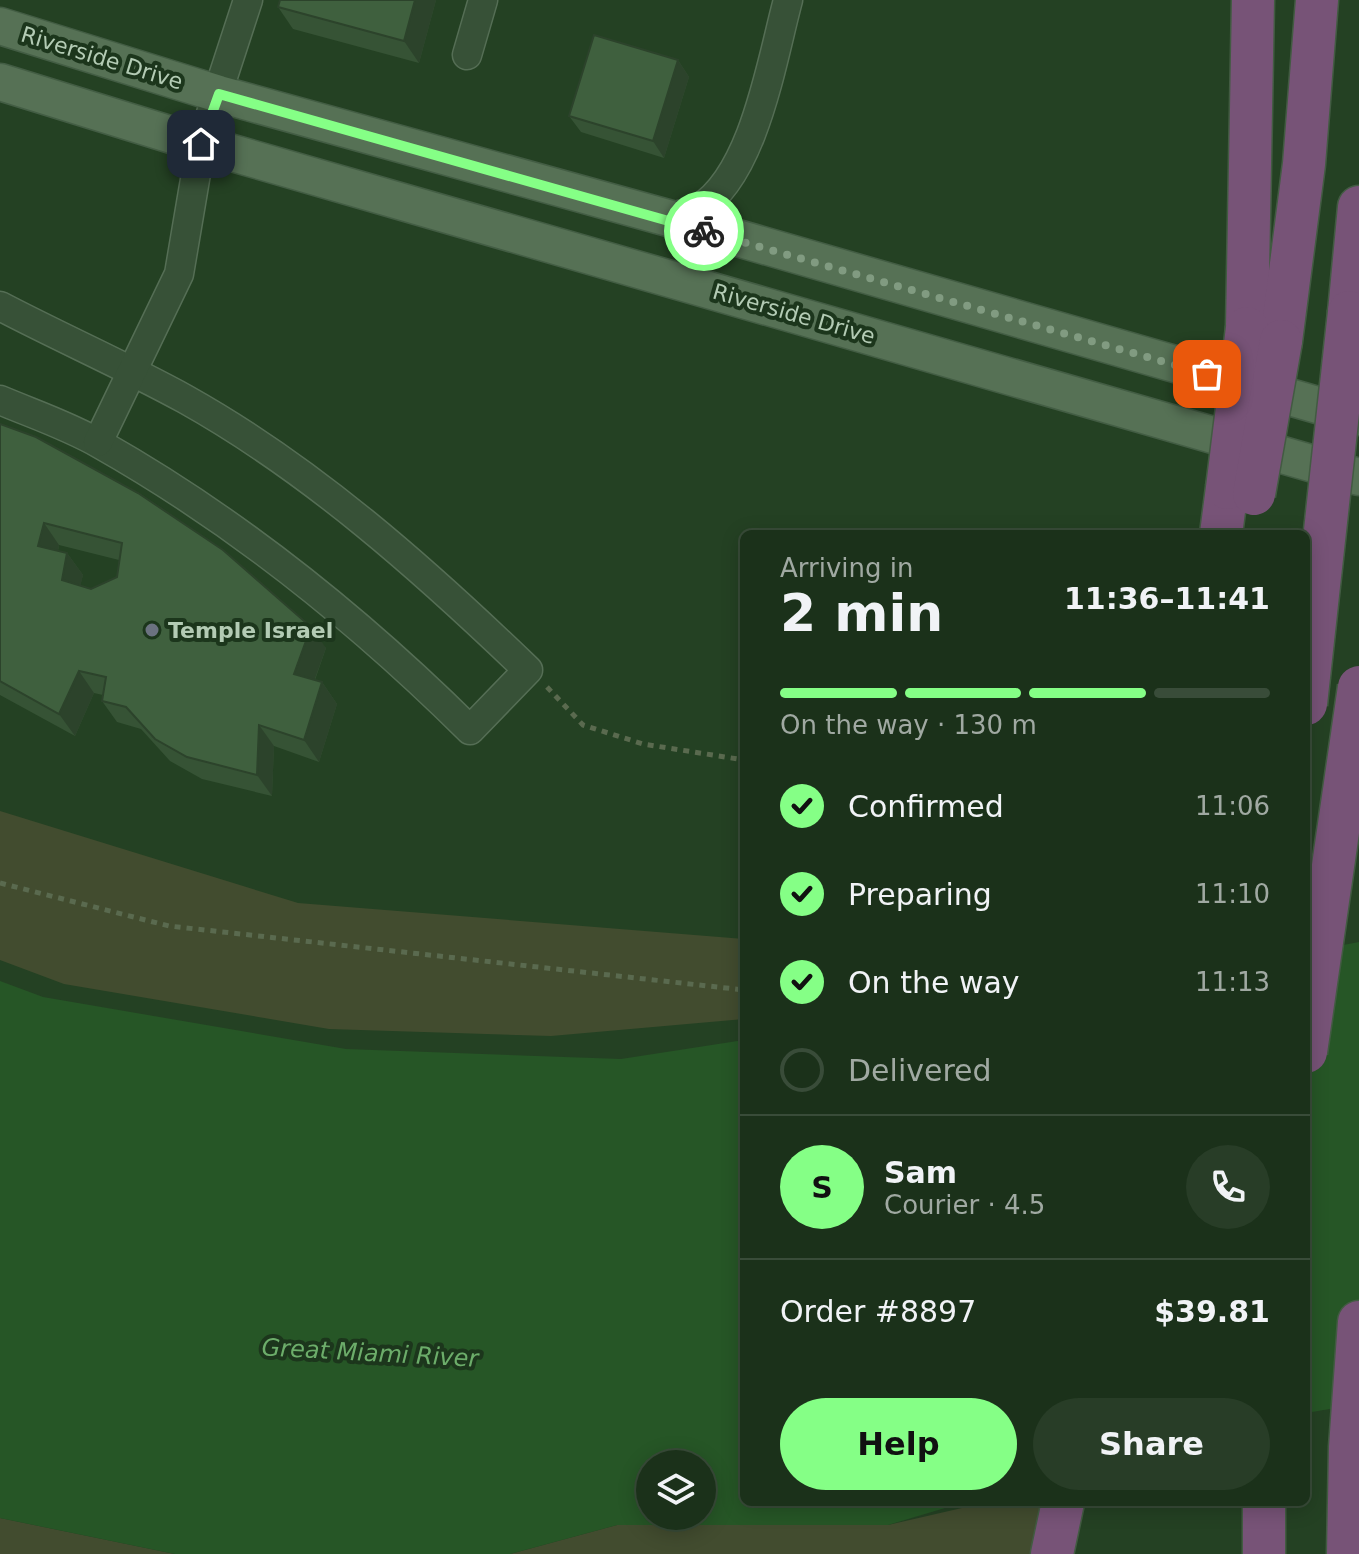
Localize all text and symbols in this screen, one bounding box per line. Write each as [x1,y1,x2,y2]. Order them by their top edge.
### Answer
street label: Riverside Drive [18,22,186,94]
pin [167,110,235,178]
icon: home [179,122,223,166]
courier [664,191,744,271]
icon: bike [682,209,726,253]
street label: Riverside Drive [710,279,878,349]
pin [1173,340,1241,408]
icon: bag [1185,352,1229,396]
text: Arriving in [780,553,914,583]
text: 11:36–11:41 [1064,581,1270,616]
text: 2 min [780,583,943,643]
place label: Temple Israel [168,618,333,643]
marker: Temple Israel [143,621,161,639]
text: On the way · 130 m [780,710,1037,740]
icon: check [780,784,824,828]
text: Confirmed [848,789,1004,824]
text: 11:06 [1195,791,1270,821]
icon: check [780,872,824,916]
text: Preparing [848,877,992,912]
text: 11:10 [1195,879,1270,909]
icon: check [780,960,824,1004]
text: On the way [848,965,1020,1000]
text: 11:13 [1195,967,1270,997]
text: Delivered [848,1053,992,1088]
button: phone [1186,1145,1270,1229]
text: Sam [884,1155,957,1190]
text: S [811,1170,833,1205]
text: Courier · 4.5 [884,1190,1045,1220]
text: Order #8897 [780,1294,976,1329]
text: $39.81 [1154,1294,1270,1329]
water label: Great Miami River [261,1333,481,1373]
button: Help [780,1398,1017,1490]
button: Share [1033,1398,1270,1490]
map controls [636,1450,716,1530]
button: layers [636,1450,716,1530]

